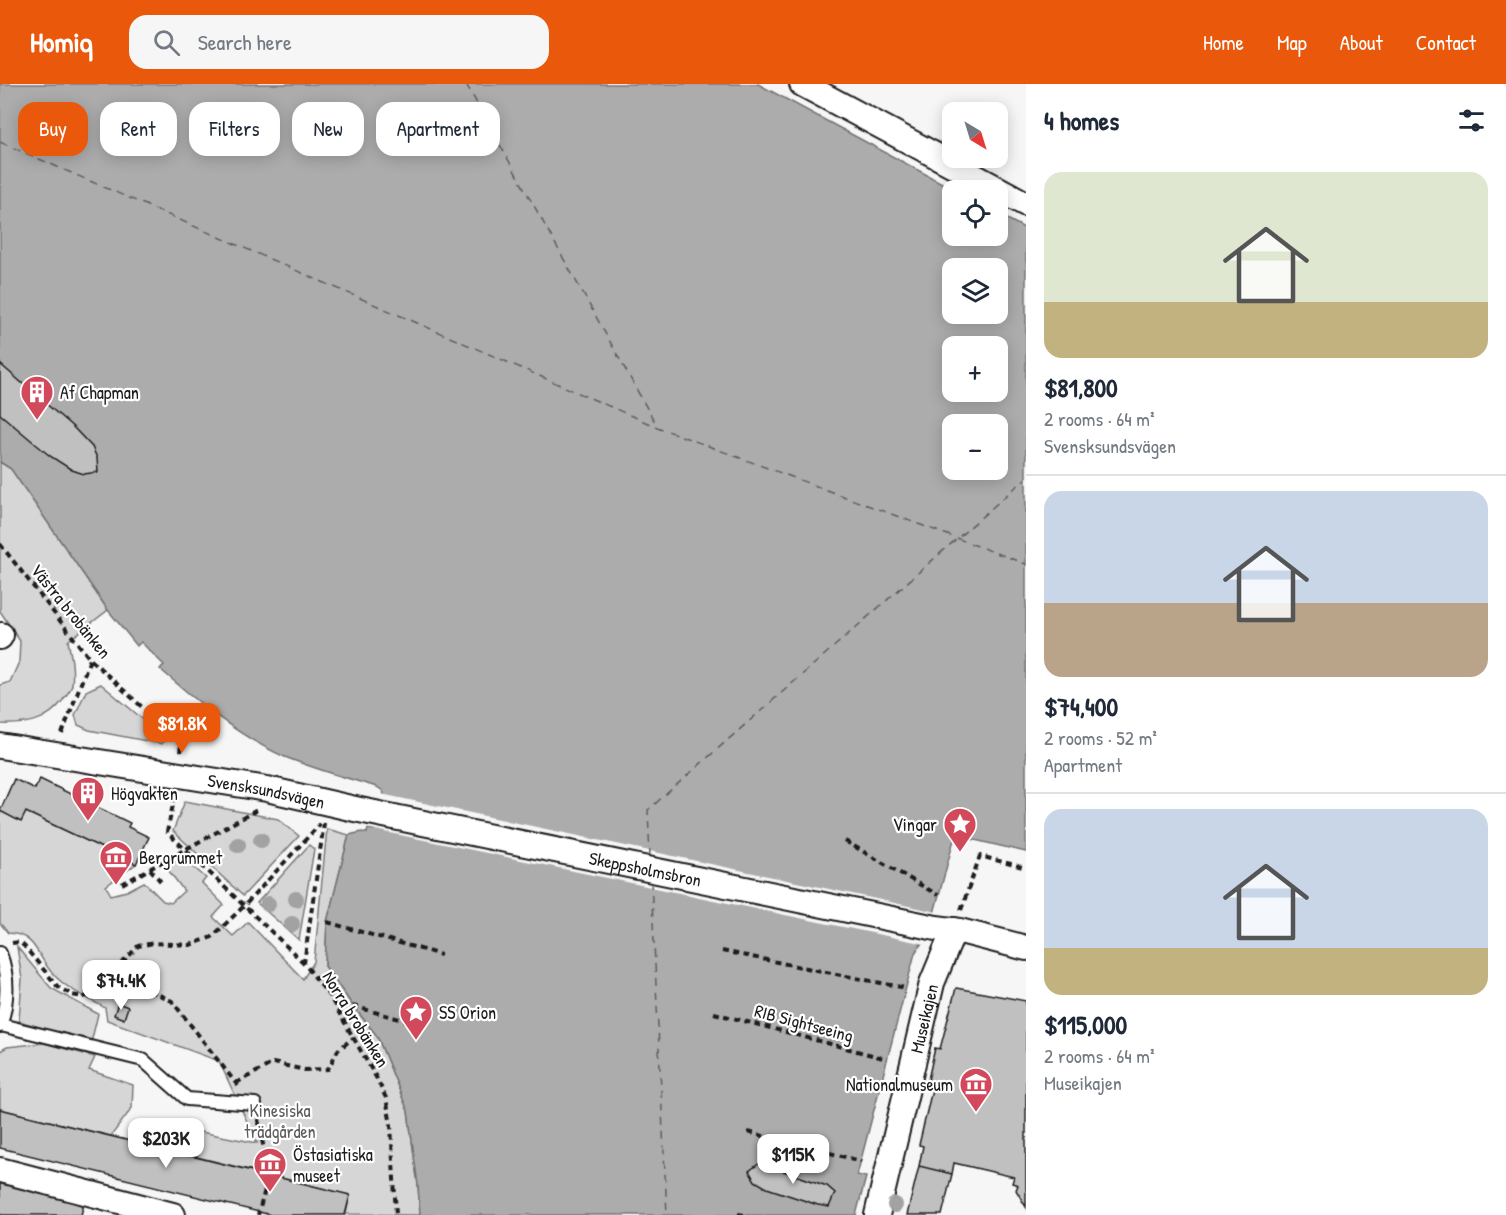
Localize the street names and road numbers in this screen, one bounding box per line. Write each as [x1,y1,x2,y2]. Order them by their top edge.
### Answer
street label: Västra brobänken [25,558,117,664]
street label: Svensksundsvägen [206,767,327,814]
street label: Skeppsholmsbron [587,845,704,892]
street label: Norra brobänken [317,966,395,1072]
street label: Museikajen [903,981,944,1055]
street label: RIB Sightseeing [752,998,856,1048]

